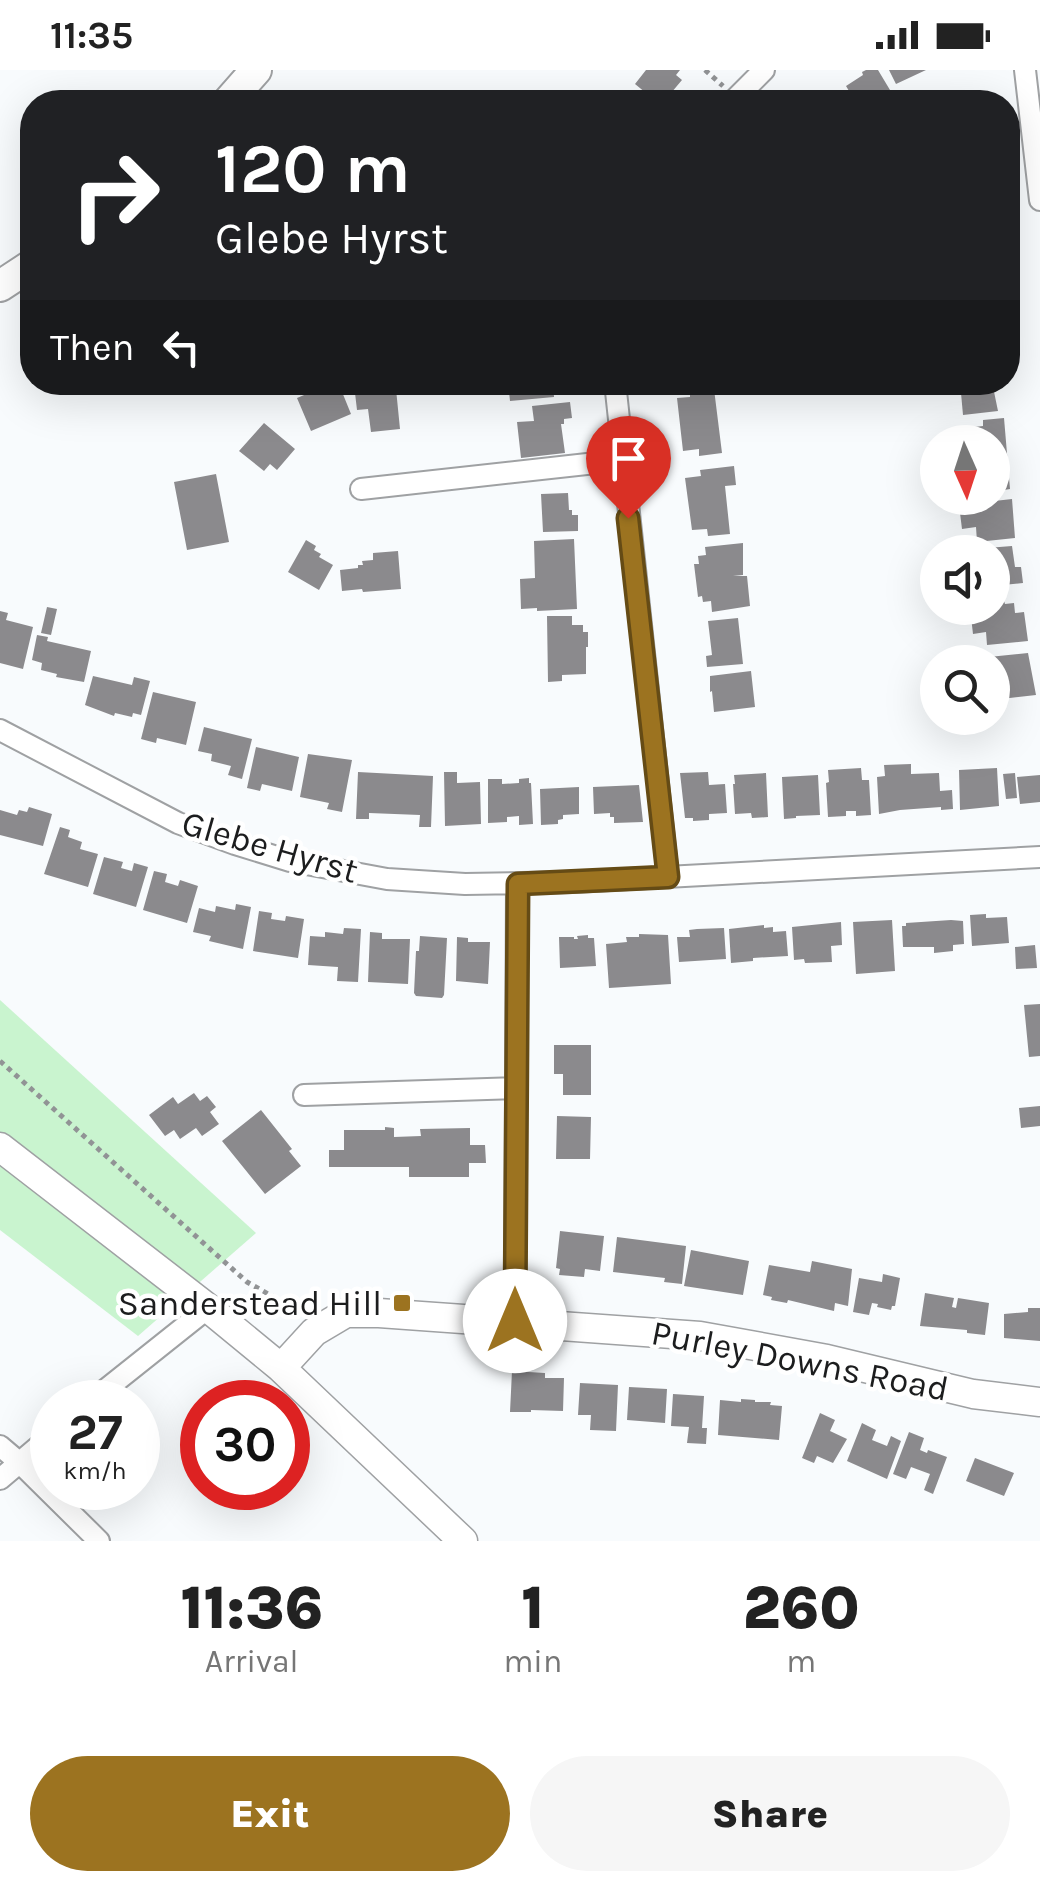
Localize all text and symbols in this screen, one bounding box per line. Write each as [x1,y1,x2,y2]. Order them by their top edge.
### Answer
text: 11:35 [50,13,133,58]
text: 120 m [215,128,411,210]
icon: right [50,130,180,260]
text: Glebe Hyrst [215,212,448,264]
icon: left [154,320,209,375]
text: Then [50,325,134,370]
pin [586,416,671,519]
north arrow [920,425,1010,515]
map controls [920,425,1010,735]
icon: arrive [601,431,656,486]
button: sound [920,535,1010,625]
button: search [920,645,1010,735]
street label: Glebe Hyrst [177,802,363,892]
position arrow [463,1269,567,1373]
place label: Sanderstead Hill [118,1283,382,1324]
marker: Sanderstead Hill [391,1292,413,1314]
street label: Purley Downs Road [648,1312,952,1410]
speed limit sign: 30 [180,1380,310,1510]
text: 27 [67,1403,123,1462]
text: km/h [63,1456,127,1485]
text: 11:36 [180,1573,323,1643]
text: 1 [521,1573,544,1643]
text: 260 [743,1573,860,1643]
text: Arrival [205,1643,299,1680]
text: min [503,1643,562,1680]
text: m [786,1643,816,1680]
button: Exit [30,1756,510,1871]
button: Share [530,1756,1010,1871]

